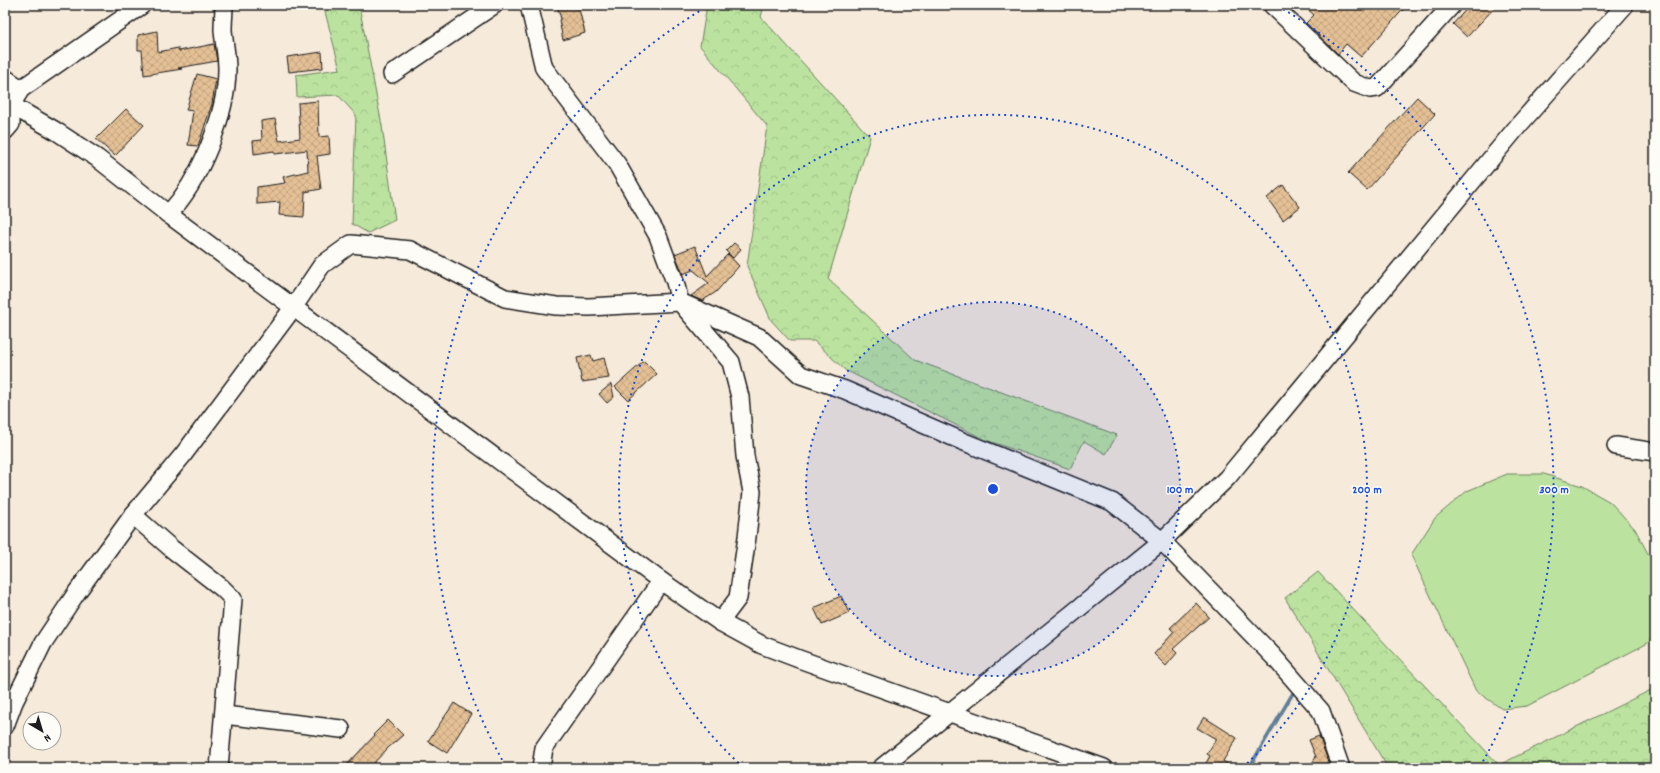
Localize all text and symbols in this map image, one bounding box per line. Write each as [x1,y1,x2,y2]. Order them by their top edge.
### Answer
centre of rings [986,482,1000,496]
text: 100 m [1167,482,1193,499]
text: 200 m [1352,482,1382,499]
text: 300 m [1539,482,1569,499]
north arrow [22,711,62,751]
text: N [39,729,54,746]

